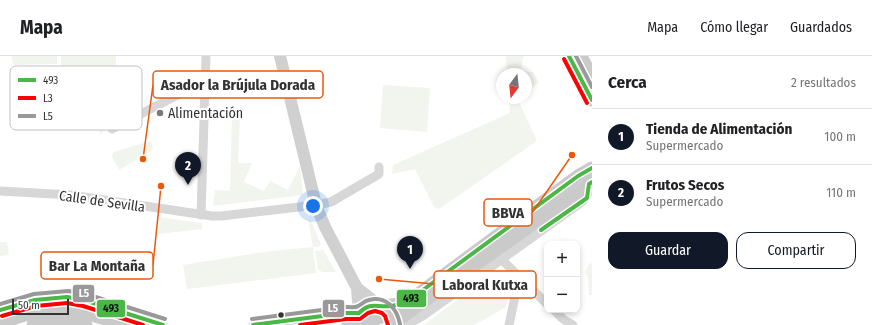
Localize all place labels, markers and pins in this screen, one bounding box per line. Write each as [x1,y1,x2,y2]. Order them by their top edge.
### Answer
callout: Asador la Brújula Dorada [153,71,323,98]
place label: Alimentación [168,105,243,122]
marker: Alimentación [155,108,165,118]
pin: 2 [175,152,201,185]
callout: BBVA [484,199,532,226]
pin: 1 [397,236,423,269]
callout: Bar La Montaña [41,252,153,279]
callout: Laboral Kutxa [434,271,536,298]
unlabelled marker [276,310,286,320]

